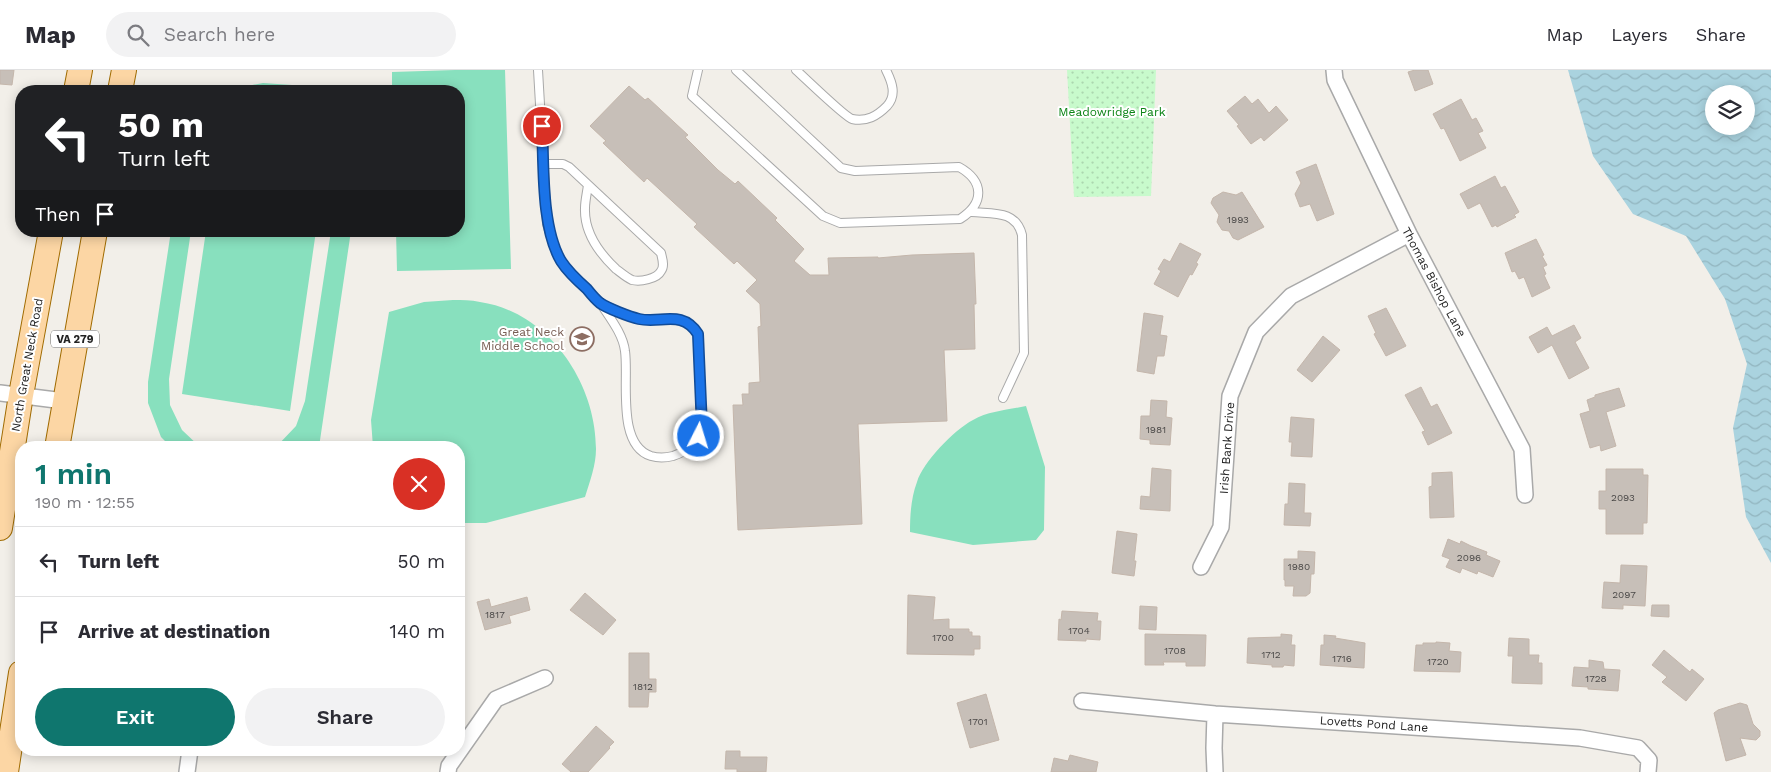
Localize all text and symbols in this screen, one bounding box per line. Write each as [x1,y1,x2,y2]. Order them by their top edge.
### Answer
search box [106,12,456,57]
text: Map [25,21,76,49]
icon: search [124,21,152,49]
text: Search here [164,23,275,46]
text: Map [1546,24,1583,45]
text: Layers [1611,24,1668,45]
text: Share [1696,24,1746,45]
map controls [1705,85,1755,135]
button: layers [1705,85,1755,135]
text: 50 m [118,104,204,146]
icon: left [35,105,100,170]
pin [521,105,563,147]
park label: Meadowridge Park [1058,105,1166,119]
icon: arrive [528,112,556,140]
text: Turn left [118,146,210,171]
icon: arrive [91,200,119,228]
text: Then [35,203,81,226]
house number: 1993 [1227,214,1249,225]
street label: Thomas Bishop Lane [1399,225,1469,339]
street label: North Great Neck Road [8,297,46,433]
place label: Great Neck Middle School [481,325,564,353]
school or university icon: Great Neck Middle School [569,326,595,352]
road number: VA 279 [51,330,99,348]
street label: Irish Bank Drive [1217,402,1237,494]
position arrow [672,409,724,461]
house number: 1981 [1146,424,1166,435]
text: 1 min [35,456,112,491]
button: close [393,458,445,510]
house number: 2093 [1611,492,1635,503]
text: 190 m · 12:55 [35,493,135,512]
icon: left [35,548,63,576]
text: Turn left [78,550,159,573]
text: 50 m [398,550,445,573]
house number: 2096 [1457,552,1481,563]
house number: 1980 [1288,561,1310,572]
house number: 2097 [1612,589,1636,600]
house number: 1817 [485,609,505,620]
icon: arrive [35,618,63,646]
text: Arrive at destination [78,620,270,643]
text: 140 m [390,620,445,643]
house number: 1704 [1068,625,1090,636]
house number: 1700 [932,632,954,643]
house number: 1708 [1164,645,1186,656]
house number: 1712 [1261,649,1281,660]
house number: 1716 [1332,653,1352,664]
house number: 1720 [1427,656,1449,667]
house number: 1728 [1585,673,1607,684]
house number: 1812 [633,681,653,692]
button: Exit [35,688,235,746]
button: Share [245,688,445,746]
street label: Lovetts Pond Lane [1319,713,1429,735]
house number: 1701 [968,716,988,727]

